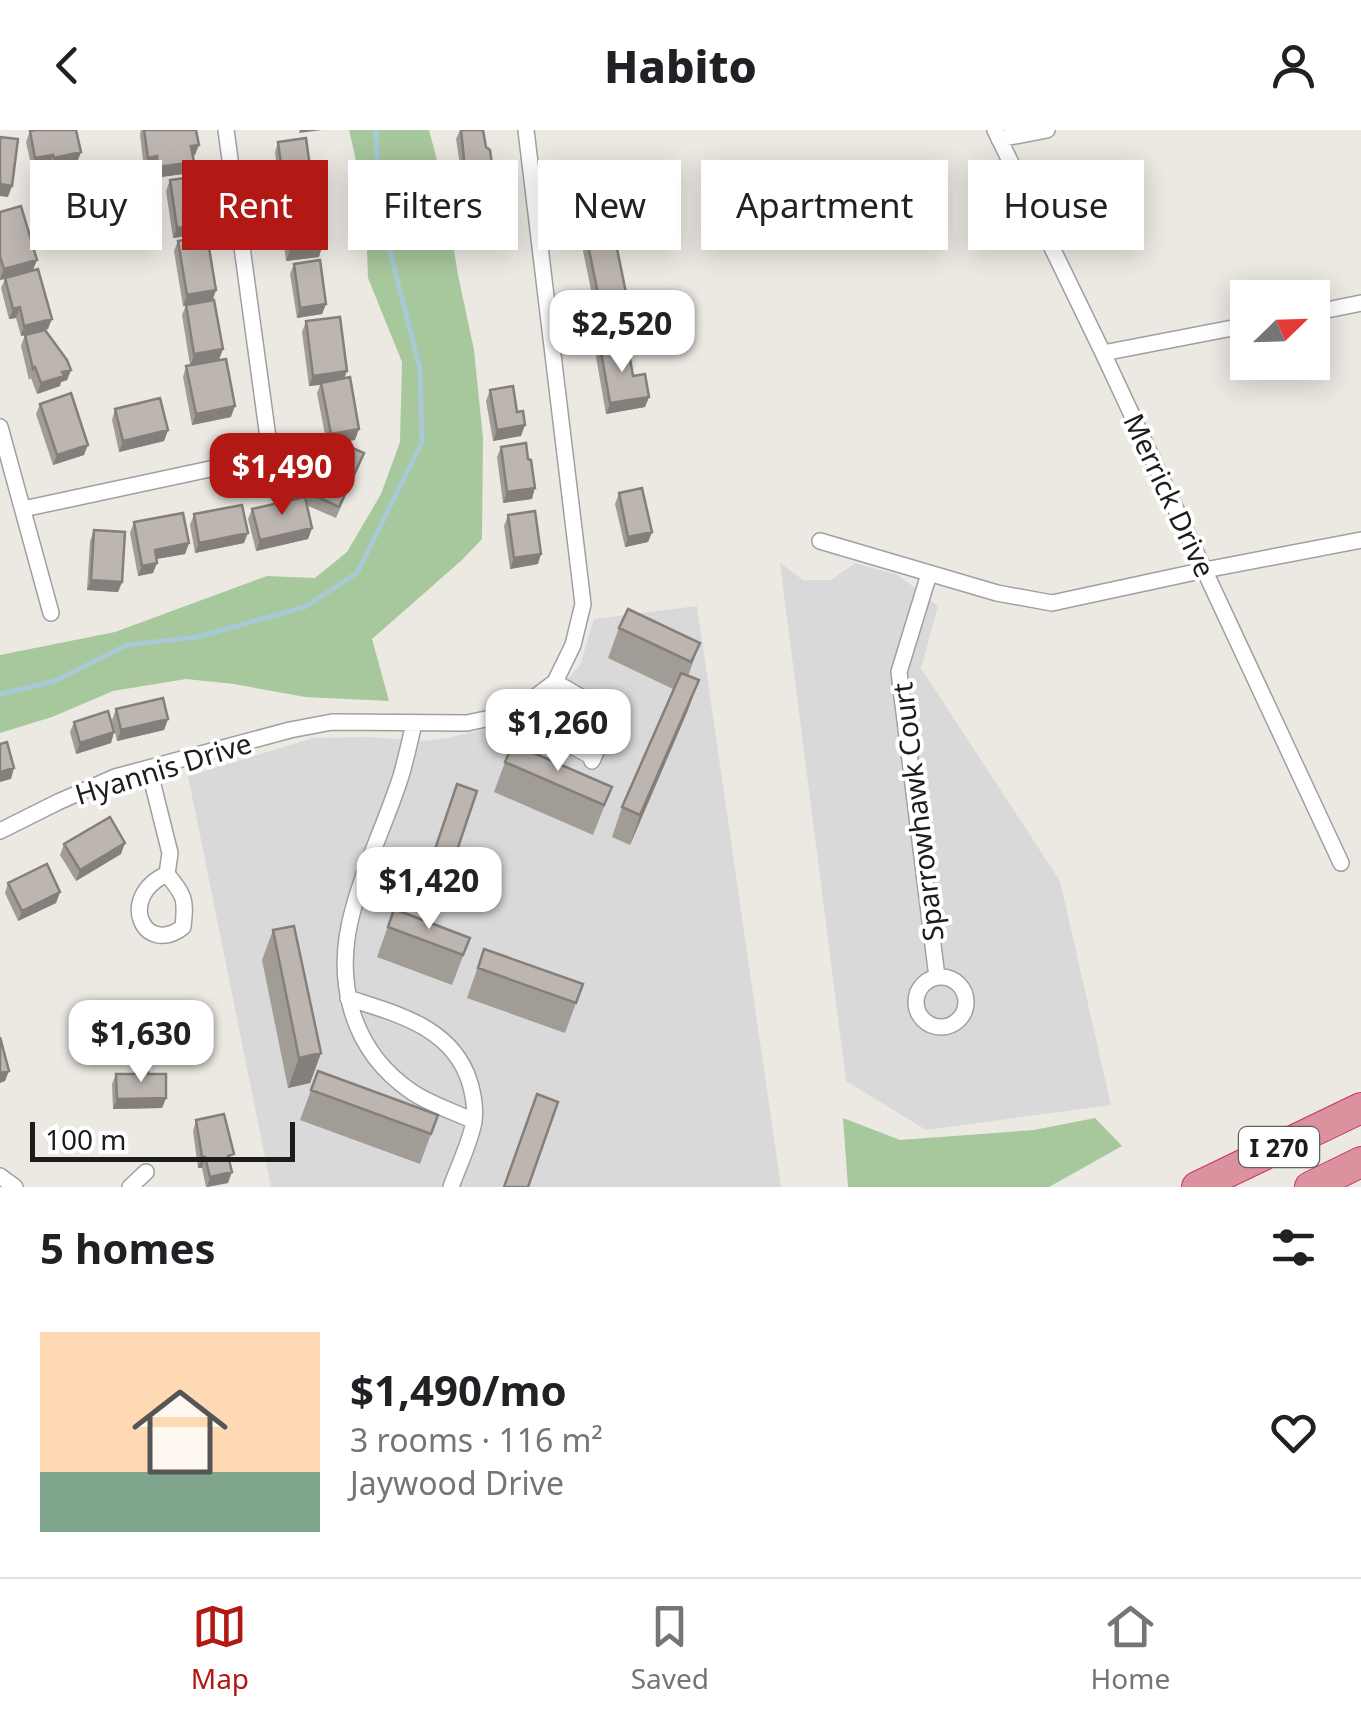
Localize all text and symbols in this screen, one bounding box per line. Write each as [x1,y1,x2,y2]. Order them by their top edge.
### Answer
text: Habito [604,35,757,96]
icon: back [40,38,95,93]
icon: person [1266,38,1321,93]
chip: Buy [30,160,162,250]
chip: Rent [182,160,328,250]
chip: Filters [348,160,518,250]
chip: New [538,160,681,250]
chip: Apartment [701,160,948,250]
chip: House [968,160,1144,250]
north arrow [1230,280,1330,380]
map controls [1230,280,1330,380]
pin: $2,520 [541,290,703,375]
text: $2,520 [572,301,672,344]
street label: Merrick Drive [1115,407,1225,583]
pin: $1,490 [201,433,363,518]
text: $1,490 [232,444,332,487]
street label: Sparrowhawk Court [882,681,952,943]
pin: $1,260 [477,689,639,774]
text: $1,260 [508,700,608,743]
street label: Hyannis Drive [70,723,256,813]
pin: $1,420 [348,847,510,932]
text: $1,420 [379,858,479,901]
pin: $1,630 [60,1000,222,1085]
text: $1,630 [91,1011,191,1054]
scale bar [30,1117,295,1162]
text: 100 m [45,1120,127,1158]
road number: I 270 [1239,1127,1319,1167]
text: 5 homes [40,1219,216,1276]
icon: filters [1266,1220,1321,1275]
text: $1,490/mo [350,1361,567,1418]
icon: home [120,1372,240,1492]
icon: heart [1266,1405,1321,1460]
text: 3 rooms · 116 m² [350,1418,603,1461]
text: Jaywood Drive [350,1461,564,1504]
tab: Map [191,1599,249,1697]
tab: Saved [631,1599,709,1697]
tab: Home [1091,1599,1170,1697]

